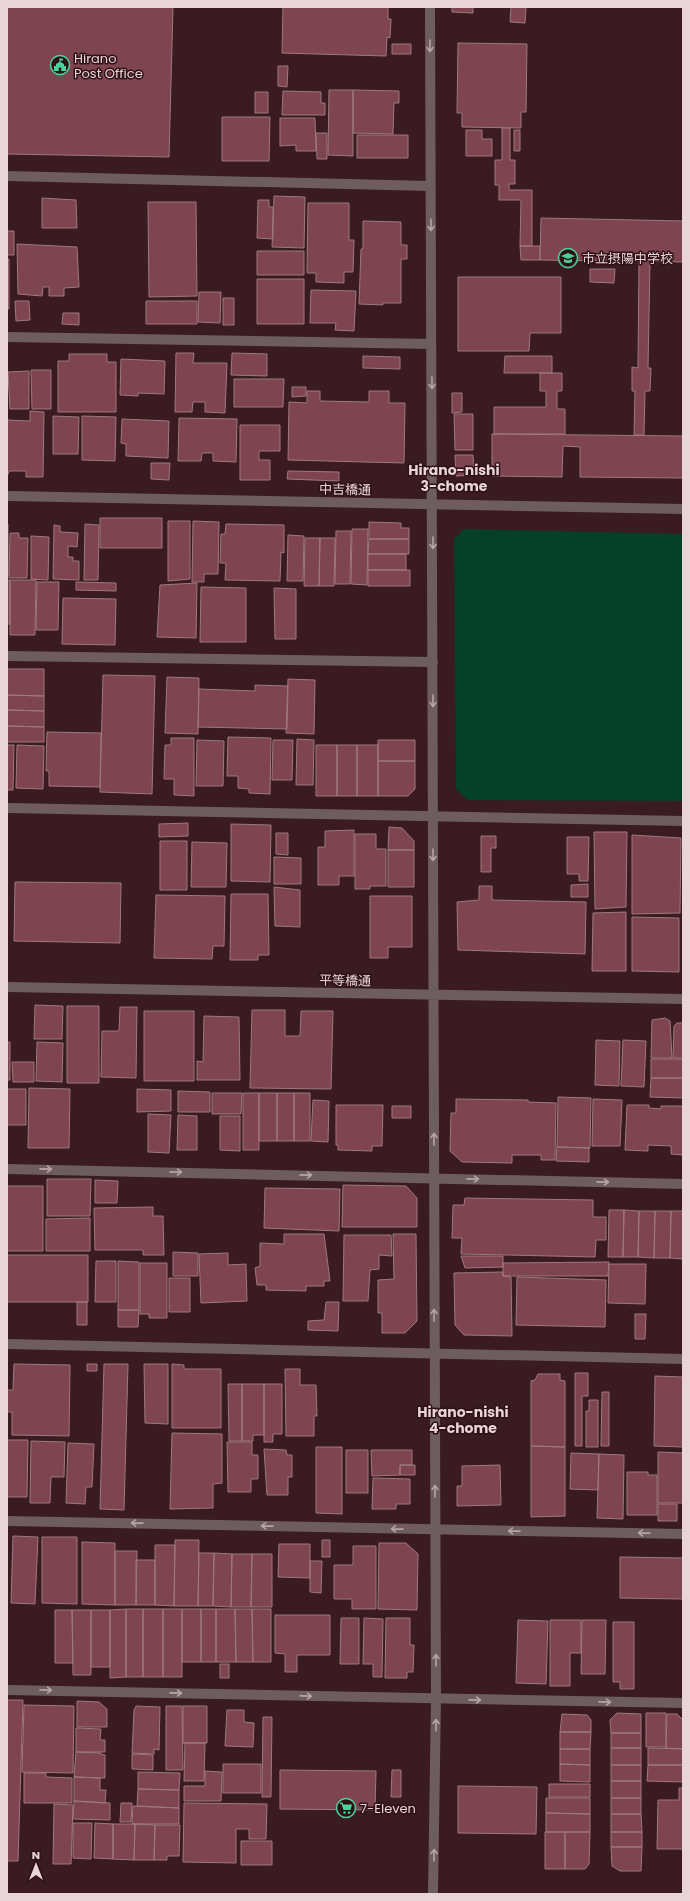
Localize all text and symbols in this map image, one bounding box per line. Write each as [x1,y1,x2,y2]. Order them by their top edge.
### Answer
one-way arrow [426,39,434,52]
place label: Hirano Post Office [74,49,143,83]
public building icon: Hirano Post Office [49,54,71,76]
one-way arrow [427,218,434,231]
school or university icon: 市立摂陽中学校 [557,247,579,269]
place label: 市立摂陽中学校 [582,249,673,268]
one-way arrow [428,376,436,389]
district label: Hirano-nishi 3-chome [408,460,500,496]
street label: 中吉橋通 [319,480,371,499]
one-way arrow [429,536,437,549]
one-way arrow [429,694,437,707]
one-way arrow [429,848,437,861]
street label: 平等橋通 [319,971,371,990]
one-way arrow [430,1133,438,1146]
one-way arrow [39,1166,52,1173]
one-way arrow [169,1168,182,1176]
one-way arrow [299,1171,312,1179]
one-way arrow [466,1175,479,1183]
one-way arrow [596,1178,609,1186]
one-way arrow [430,1309,438,1322]
district label: Hirano-nishi 4-chome [417,1402,509,1438]
one-way arrow [431,1485,439,1498]
one-way arrow [131,1519,144,1527]
one-way arrow [261,1522,274,1530]
one-way arrow [391,1525,404,1533]
one-way arrow [508,1527,521,1535]
one-way arrow [638,1530,651,1537]
one-way arrow [432,1654,440,1667]
one-way arrow [39,1687,52,1694]
one-way arrow [169,1689,182,1697]
one-way arrow [299,1692,312,1700]
one-way arrow [468,1696,481,1704]
one-way arrow [598,1698,611,1706]
one-way arrow [432,1719,440,1732]
supermarket icon: 7-Eleven [335,1797,357,1819]
place label: 7-Eleven [360,1799,416,1818]
north arrow [16,1845,56,1885]
text: N [32,1847,40,1863]
one-way arrow [430,1849,438,1862]

